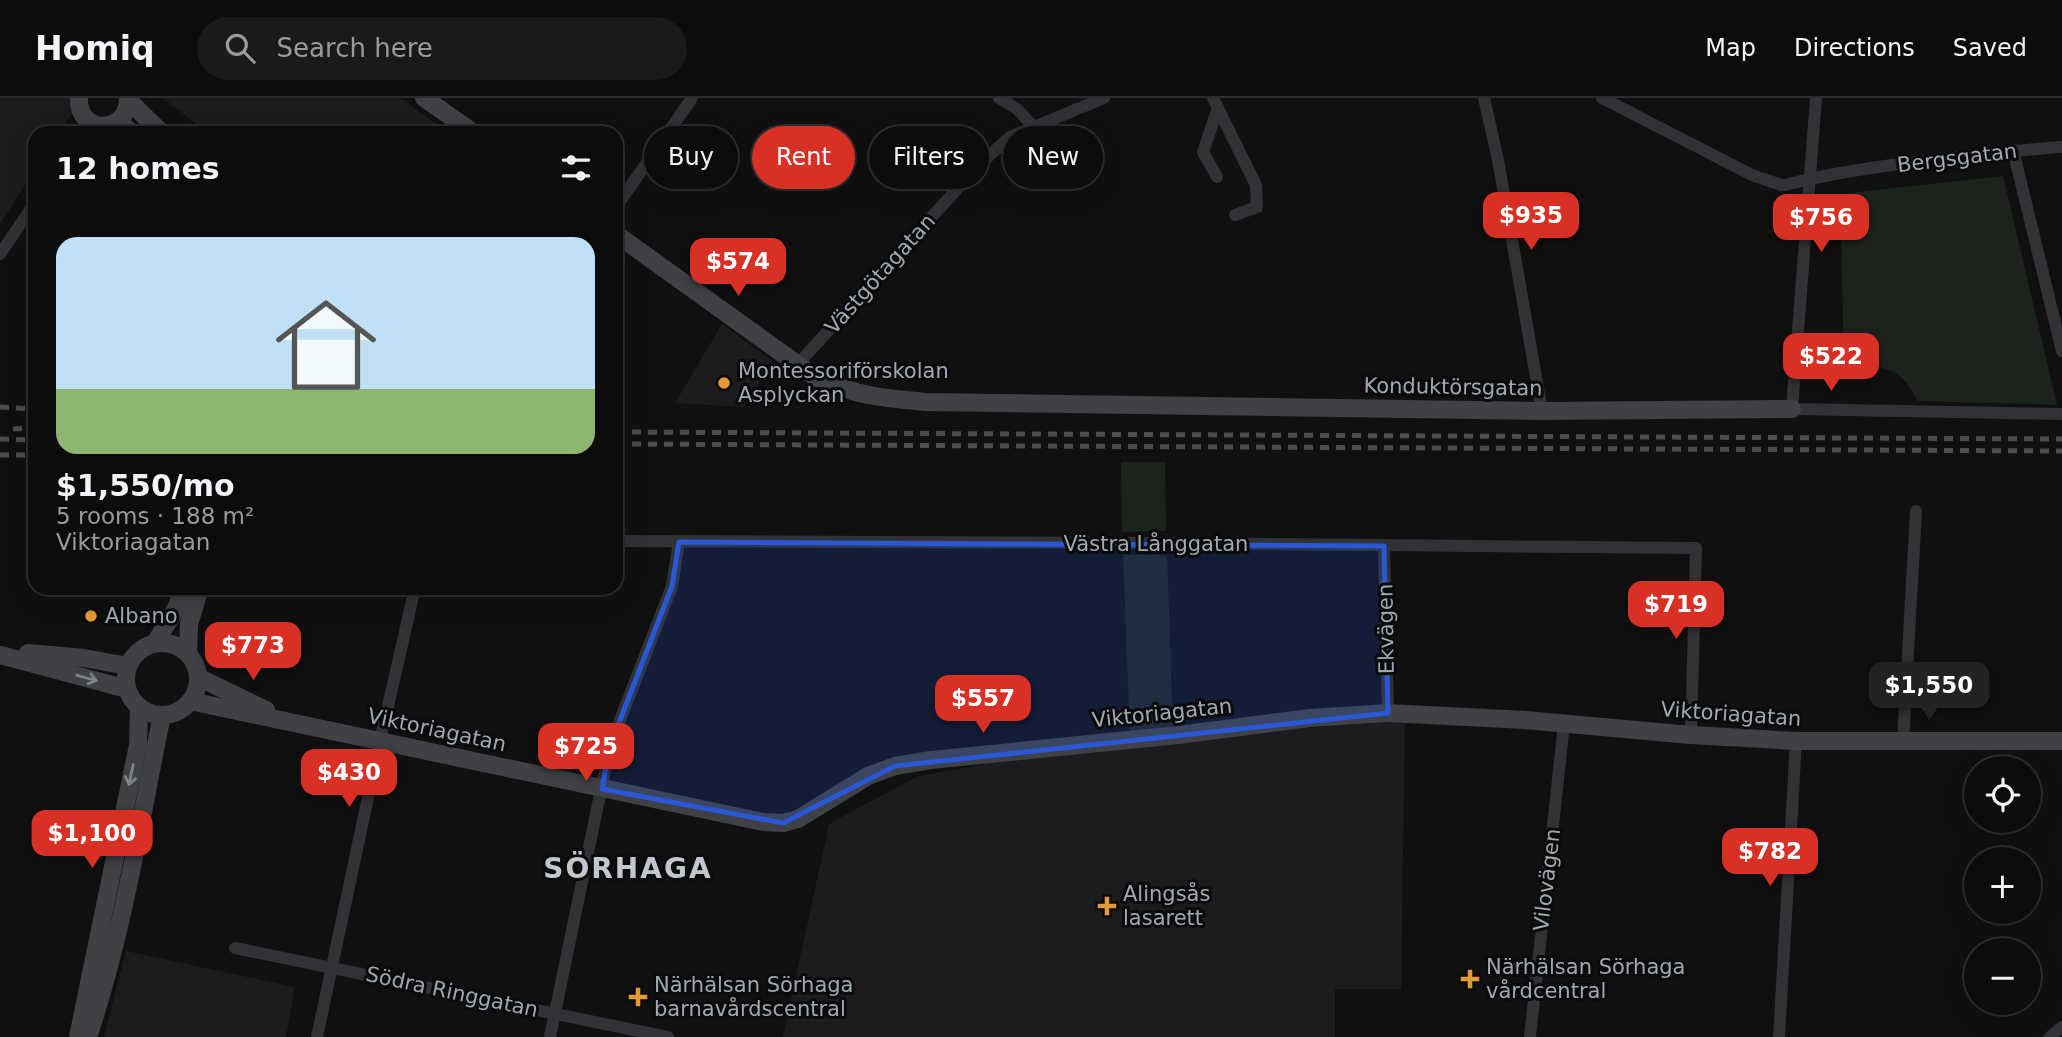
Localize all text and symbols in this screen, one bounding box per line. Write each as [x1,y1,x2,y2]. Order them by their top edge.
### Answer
search box [197,17,687,80]
text: Homiq [35,29,155,68]
icon: search [221,29,259,67]
text: Search here [277,33,433,63]
text: Map [1705,34,1756,62]
text: Directions [1794,34,1915,62]
text: Saved [1953,34,2027,62]
chip: Buy [644,126,738,189]
chip: Rent [752,126,855,189]
chip: Filters [869,126,989,189]
chip: New [1003,126,1103,189]
street label: Bergsgatan [1896,139,2018,177]
icon: filters [557,149,595,187]
text: 12 homes [56,151,220,186]
pin: $935 [1490,192,1572,252]
pin: $756 [1780,194,1862,254]
text: $935 [1499,202,1563,228]
text: $756 [1789,204,1853,230]
street label: Västgötagatan [820,209,940,339]
pin: $574 [697,238,779,298]
text: $574 [706,248,770,274]
icon: home [263,282,389,408]
pin: $522 [1790,334,1872,393]
text: $522 [1799,343,1863,369]
place label: Montessoriförskolan Asplyckan [738,359,949,407]
street label: Konduktörsgatan [1363,373,1543,401]
marker: Montessoriförskolan Asplyckan [716,375,732,391]
text: $1,550/mo [56,468,235,503]
text: 5 rooms · 188 m² [56,503,254,529]
text: Viktoriagatan [56,529,210,555]
street label: Västra Långgatan [1064,531,1248,556]
pin: $719 [1635,582,1717,641]
street label: Ekvägen [1373,584,1399,674]
text: $719 [1644,591,1708,617]
place label: Albano [105,604,178,628]
marker: Albano [83,608,99,624]
pin: $773 [212,622,294,682]
text: $773 [221,632,285,658]
pin: $1,550 [1872,662,1986,722]
one-way arrow [75,672,98,685]
text: $1,550 [1885,672,1973,698]
pin: $557 [942,676,1024,735]
text: $557 [951,685,1015,711]
street label: Viktoriagatan [1091,694,1233,732]
street label: Viktoriagatan [1660,697,1802,731]
street label: Viktoriagatan [366,704,508,756]
pin: $725 [545,724,627,783]
text: $725 [554,733,618,759]
pin: $430 [308,750,390,809]
map controls [1964,756,2041,1015]
button: locate [1964,756,2041,833]
text: $430 [317,759,381,785]
one-way arrow [124,763,138,786]
pin: $1,100 [35,810,149,870]
text: $1,100 [48,820,136,846]
street label: Vilovägen [1529,827,1565,933]
pin: $782 [1729,828,1811,888]
text: $782 [1738,838,1802,864]
button: + [1964,847,2041,924]
district label: SÖRHAGA [543,851,713,885]
place label: Alingsås lasarett [1123,881,1210,930]
marker: Alingsås lasarett [1097,896,1117,916]
button: − [1964,938,2041,1015]
place label: Närhälsan Sörhaga vårdcentral [1486,955,1685,1003]
street label: Södra Ringgatan [364,962,540,1022]
marker: Närhälsan Sörhaga vårdcentral [1460,969,1480,989]
place label: Närhälsan Sörhaga barnavårdscentral [654,973,853,1021]
marker: Närhälsan Sörhaga barnavårdscentral [628,987,648,1007]

